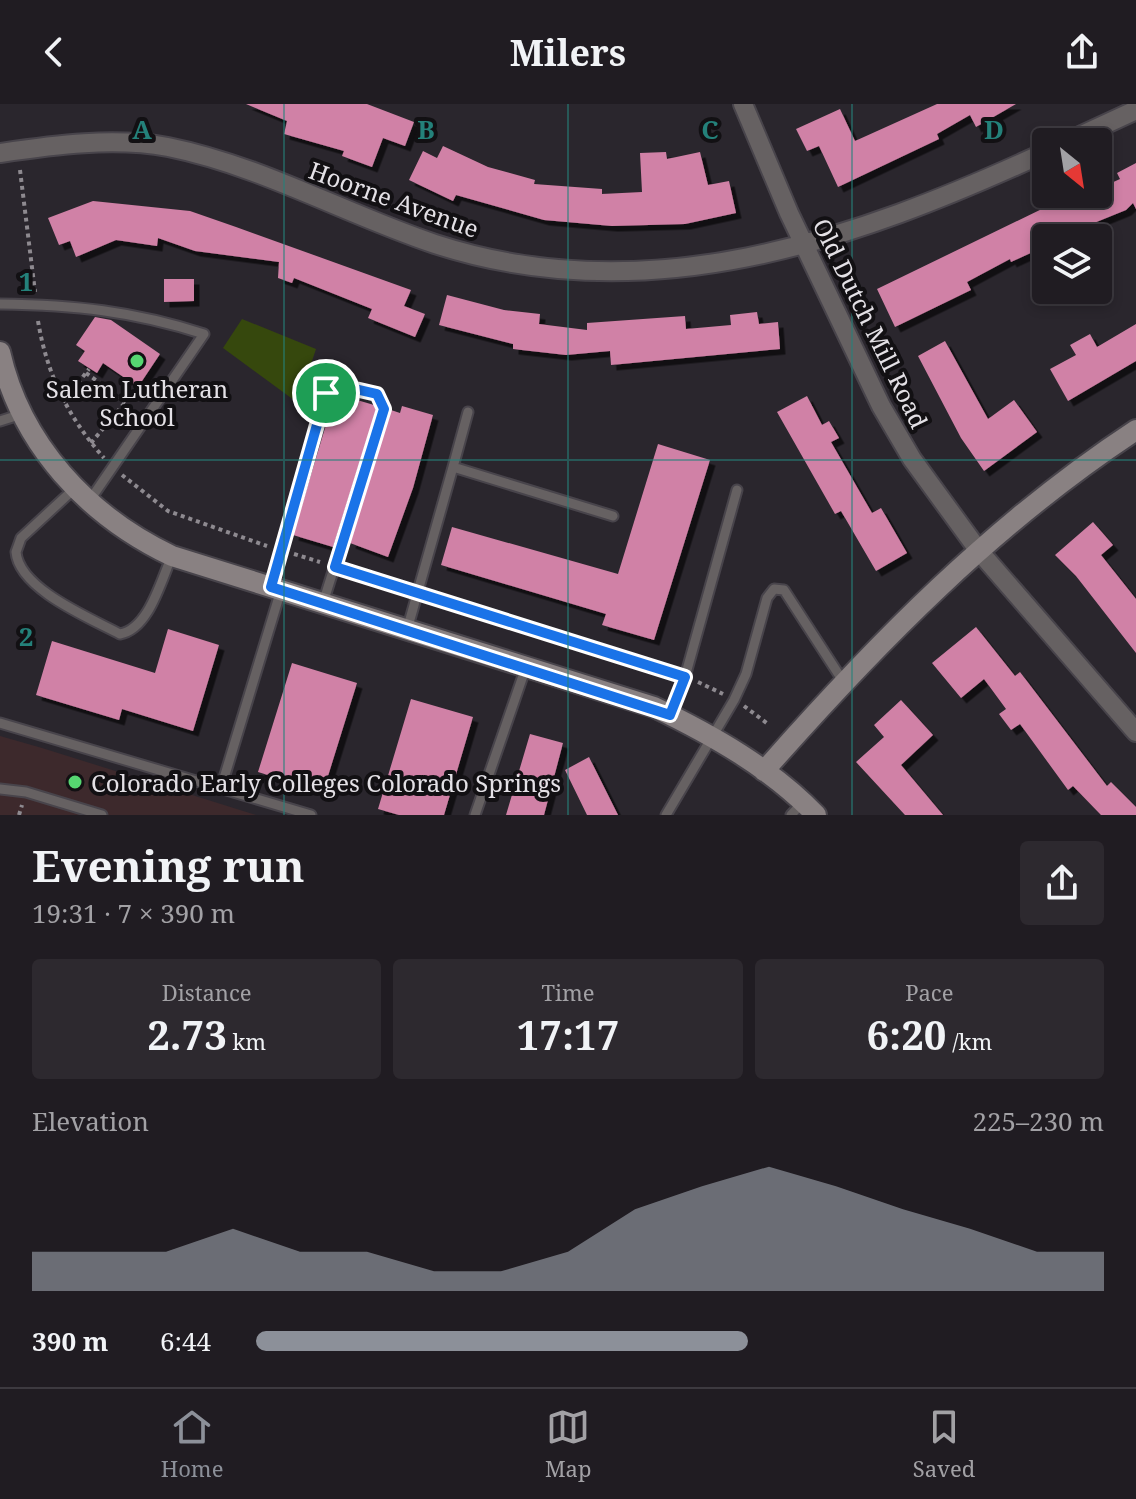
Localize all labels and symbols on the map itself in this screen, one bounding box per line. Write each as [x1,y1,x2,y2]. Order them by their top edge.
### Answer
text: A [132,111,152,147]
text: B [417,111,435,147]
text: C [701,111,719,147]
text: D [984,111,1004,147]
north arrow [1032,128,1112,208]
street label: Hoorne Avenue [305,153,483,245]
street label: Old Dutch Mill Road [806,212,936,434]
text: 1 [19,263,33,299]
marker: Salem Lutheran School [128,352,146,370]
pin [292,359,360,427]
place label: Salem Lutheran School [46,372,228,433]
text: 2 [19,618,33,654]
place label: Colorado Early Colleges Colorado Springs [91,766,561,799]
marker: Colorado Early Colleges Colorado Springs [66,773,84,791]

